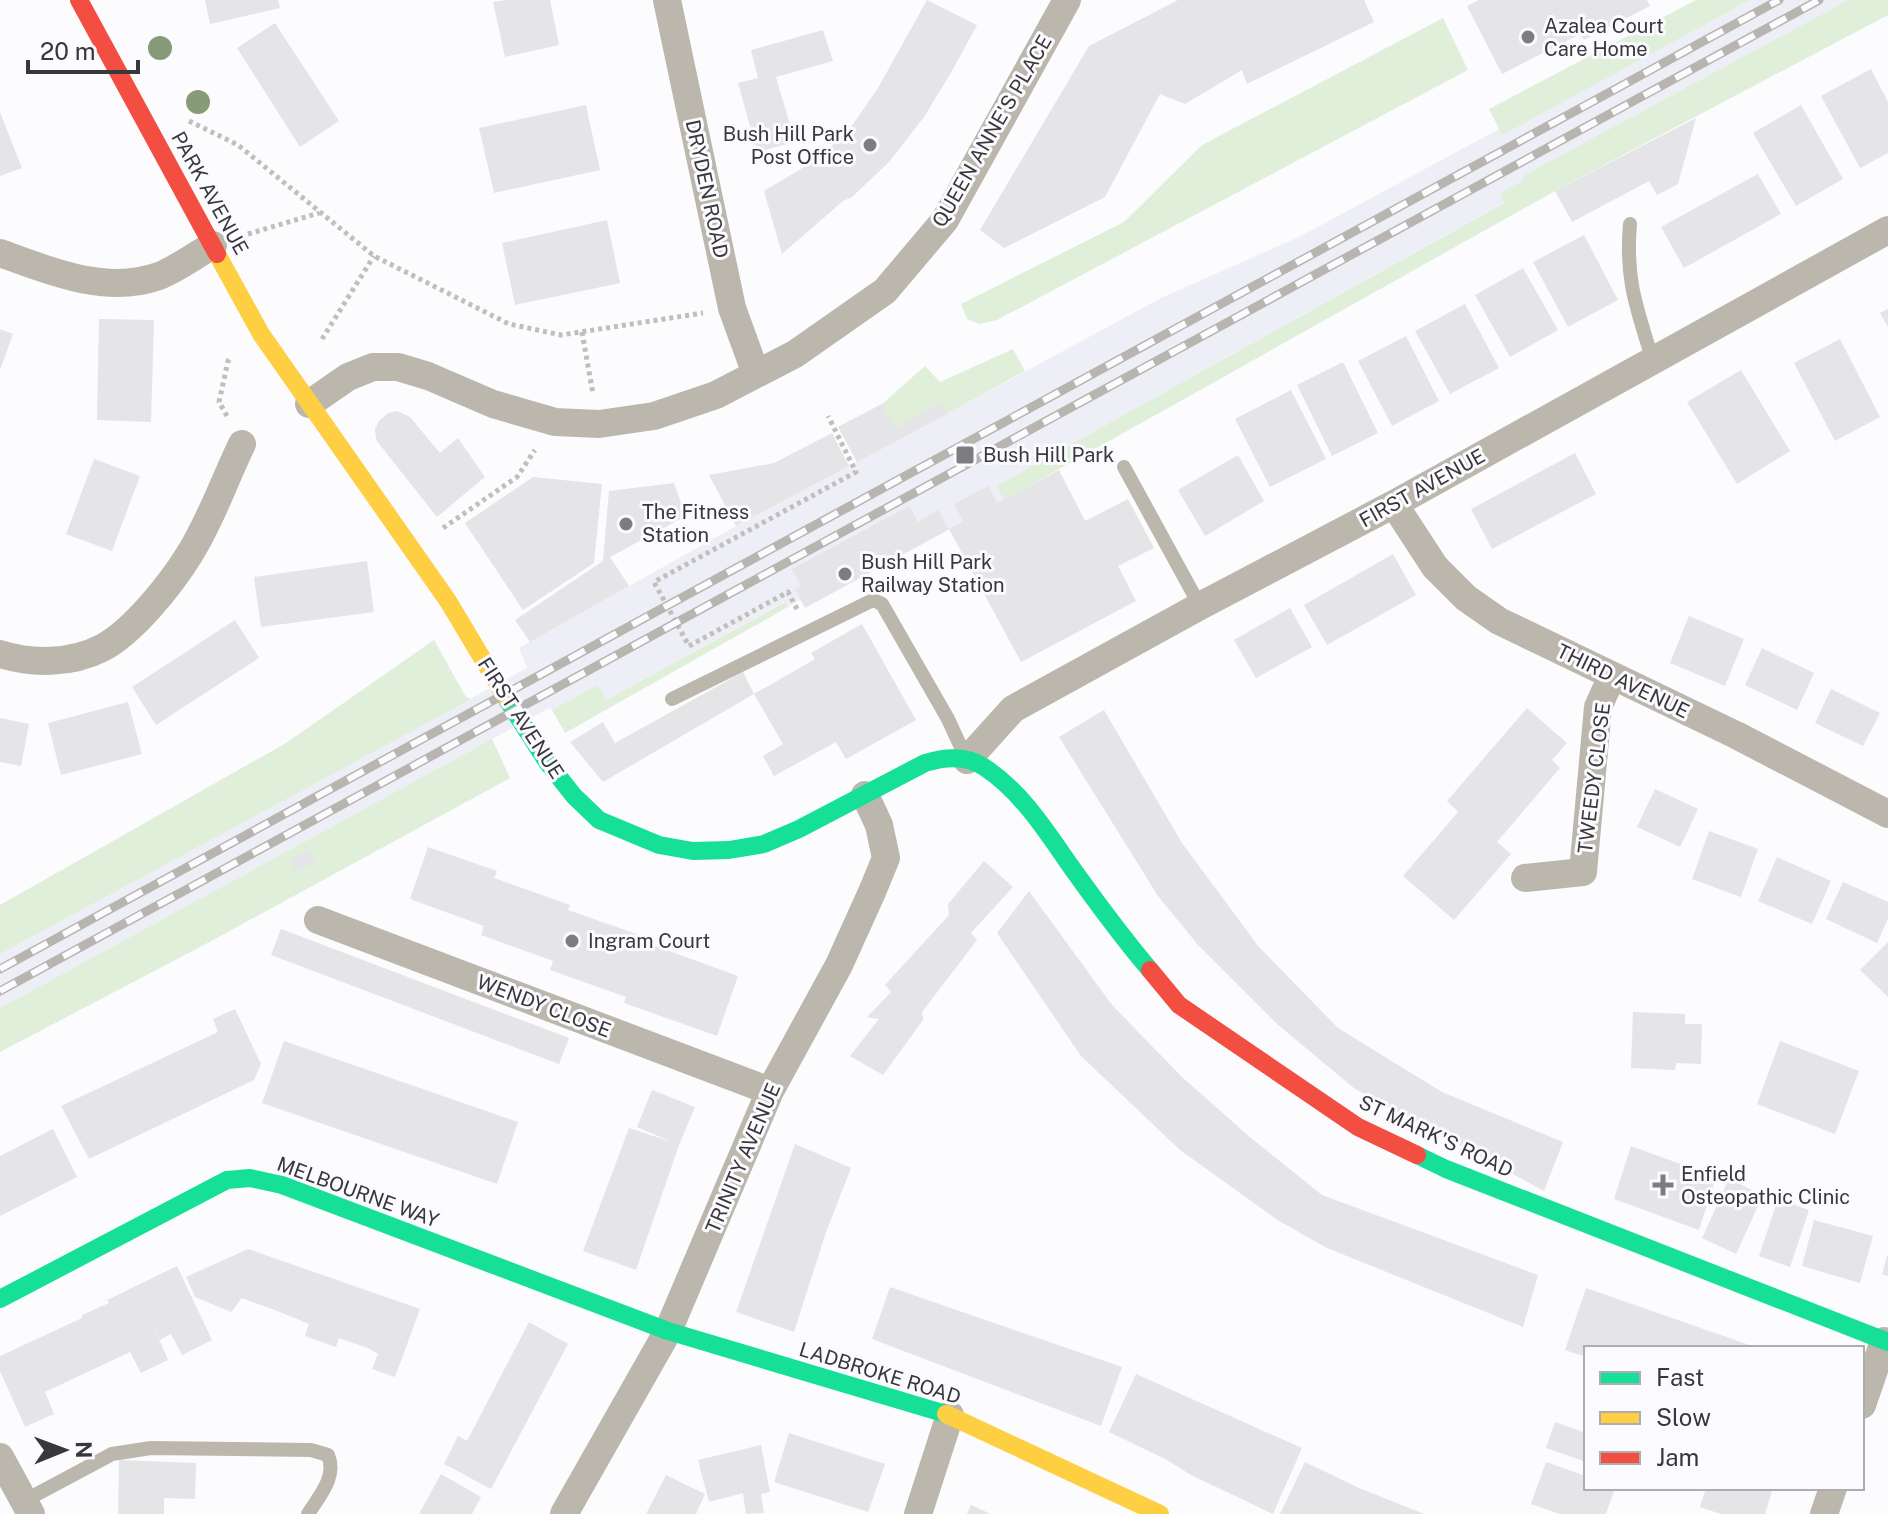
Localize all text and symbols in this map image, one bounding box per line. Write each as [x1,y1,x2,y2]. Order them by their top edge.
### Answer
place label: Azalea Court Care Home [1544,14,1664,61]
scale bar [28,24,138,74]
marker: Azalea Court Care Home [1519,28,1537,46]
street label: QUEEN ANNE'S PLACE [927,31,1057,231]
text: 20 m [40,37,96,65]
street label: DRYDEN ROAD [681,118,733,260]
place label: Bush Hill Park Post Office [723,122,854,169]
street label: PARK AVENUE [166,127,254,259]
marker: Bush Hill Park Post Office [861,136,879,154]
place label: Bush Hill Park [983,443,1114,467]
marker: Bush Hill Park [954,444,976,466]
street label: FIRST AVENUE [1355,444,1489,532]
place label: The Fitness Station [642,500,749,547]
marker: The Fitness Station [617,515,635,533]
place label: Bush Hill Park Railway Station [861,550,1005,597]
marker: Bush Hill Park Railway Station [836,565,854,583]
street label: THIRD AVENUE [1553,639,1693,723]
street label: FIRST AVENUE [473,653,569,783]
street label: TWEEDY CLOSE [1573,701,1615,855]
place label: Ingram Court [588,929,710,953]
marker: Ingram Court [563,932,581,950]
street label: WENDY CLOSE [474,969,614,1043]
street label: TRINITY AVENUE [701,1079,785,1237]
street label: ST MARK'S ROAD [1355,1090,1517,1182]
street label: MELBOURNE WAY [274,1152,442,1232]
place label: Enfield Osteopathic Clinic [1681,1162,1850,1209]
marker: Enfield Osteopathic Clinic [1652,1174,1674,1196]
street label: LADBROKE ROAD [796,1337,964,1409]
legend [1584,1346,1864,1490]
text: Fast [1656,1363,1704,1391]
text: Slow [1656,1403,1711,1431]
north arrow [24,1410,104,1490]
text: N [71,1441,97,1458]
text: Jam [1656,1443,1699,1471]

